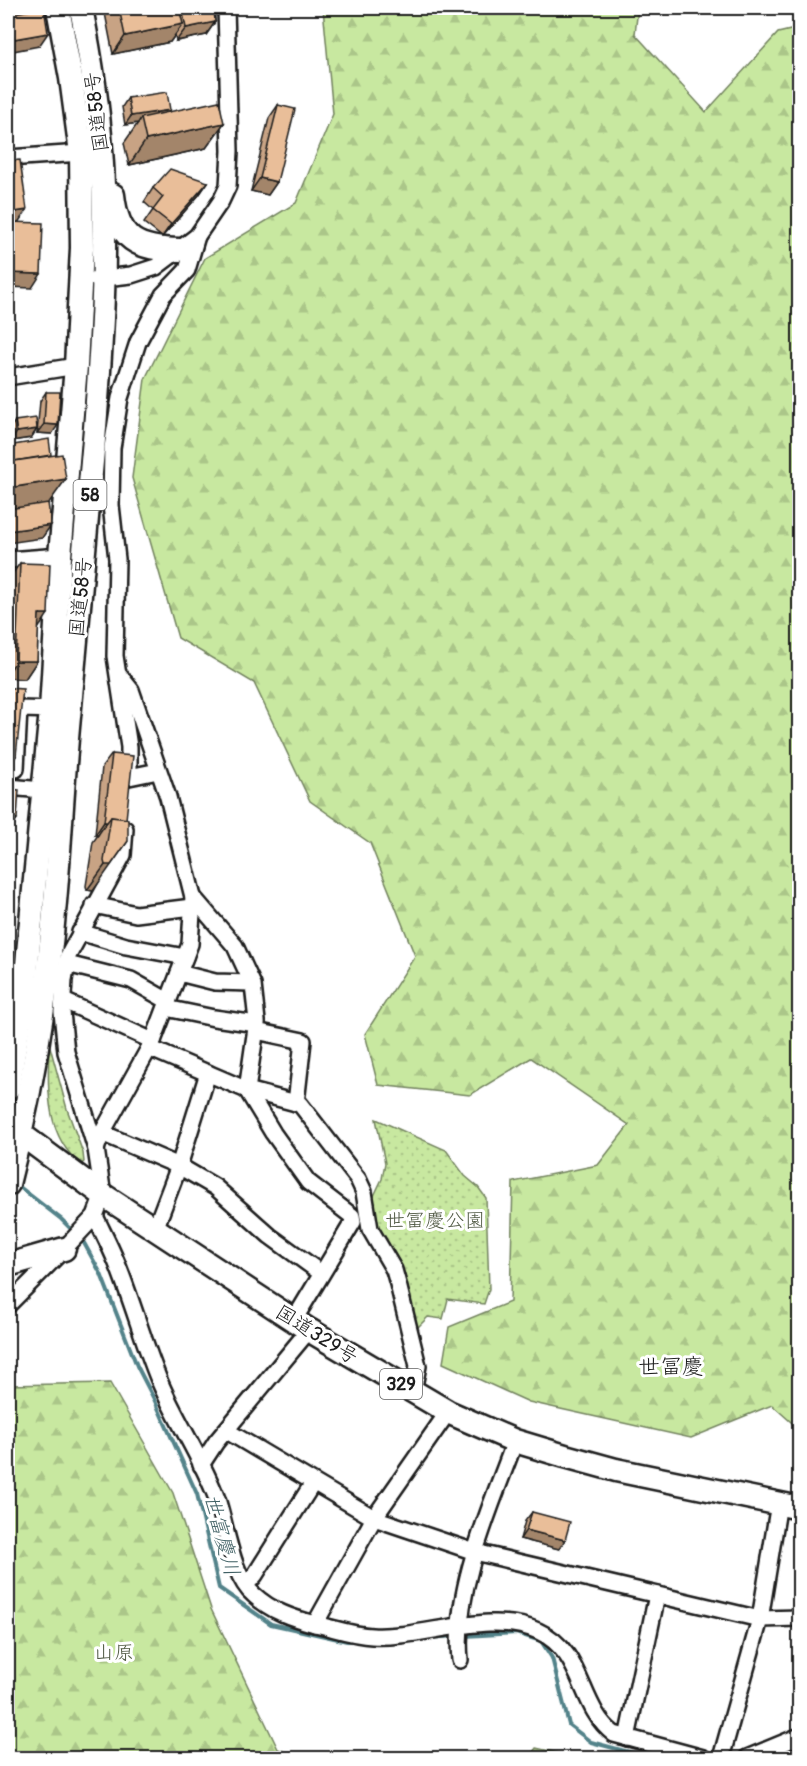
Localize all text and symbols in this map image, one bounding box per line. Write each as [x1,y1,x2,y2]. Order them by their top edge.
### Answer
street label: 国道58号 [79,70,114,154]
road number: 58 [74,480,106,510]
street label: 国道58号 [64,556,97,639]
park label: 世冨慶公園 [385,1208,485,1233]
street label: 国道329号 [271,1299,363,1370]
district label: 世冨慶 [638,1353,704,1381]
road number: 329 [380,1369,422,1399]
water label: 世富慶川 [198,1491,245,1579]
park label: 山原 [94,1640,134,1665]

